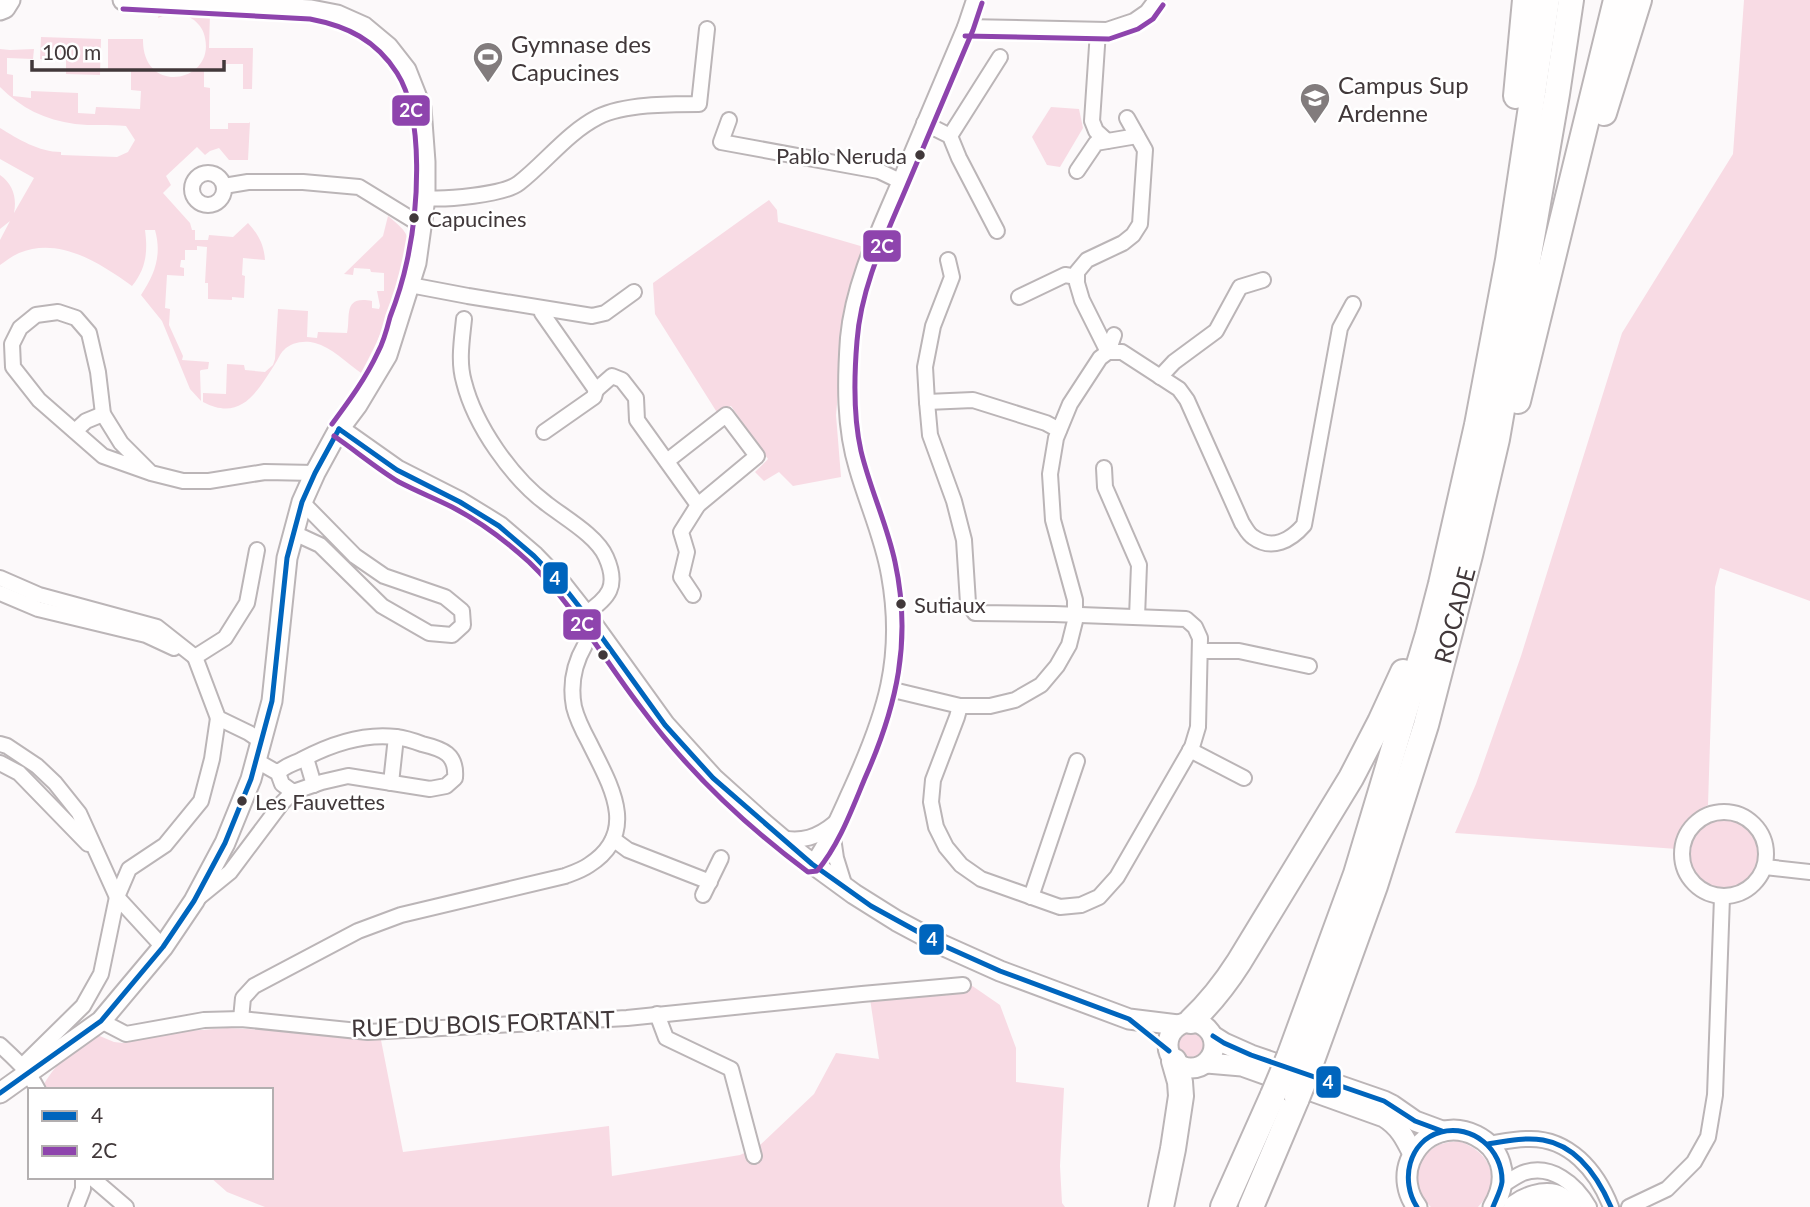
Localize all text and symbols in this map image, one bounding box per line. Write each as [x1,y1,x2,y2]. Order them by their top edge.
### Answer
scale bar [32,28,224,72]
place label: Gymnase des Capucines [511,29,651,86]
text: 100 m [42,39,101,64]
sports icon: Gymnase des Capucines [471,40,505,84]
place label: Campus Sup Ardenne [1338,70,1469,127]
school or university icon: Campus Sup Ardenne [1298,81,1332,125]
line badge: 2C [391,94,431,127]
text: 2C [399,98,423,121]
place label: Pablo Neruda [776,142,907,169]
marker: Pablo Neruda [913,148,927,162]
place label: Capucines [427,205,526,232]
marker: Capucines [407,211,421,225]
line badge: 2C [862,229,902,263]
text: 2C [870,234,894,257]
line badge: 4 [542,561,569,595]
street label: ROCADE [1427,564,1481,666]
text: 4 [549,566,561,589]
place label: Sutiaux [914,591,986,618]
marker: Sutiaux [894,597,908,611]
line badge: 2C [562,608,602,641]
text: 2C [570,612,594,635]
unlabelled marker [596,648,610,662]
place label: Les Fauvettes [255,788,385,815]
marker: Les Fauvettes [235,794,249,808]
line badge: 4 [918,923,945,956]
text: 4 [926,927,938,950]
street label: RUE DU BOIS FORTANT [351,1004,615,1042]
line badge: 4 [1315,1065,1342,1099]
text: 4 [1322,1070,1334,1093]
legend [28,1088,273,1179]
text: 4 [91,1102,103,1127]
text: 2C [91,1137,117,1162]

